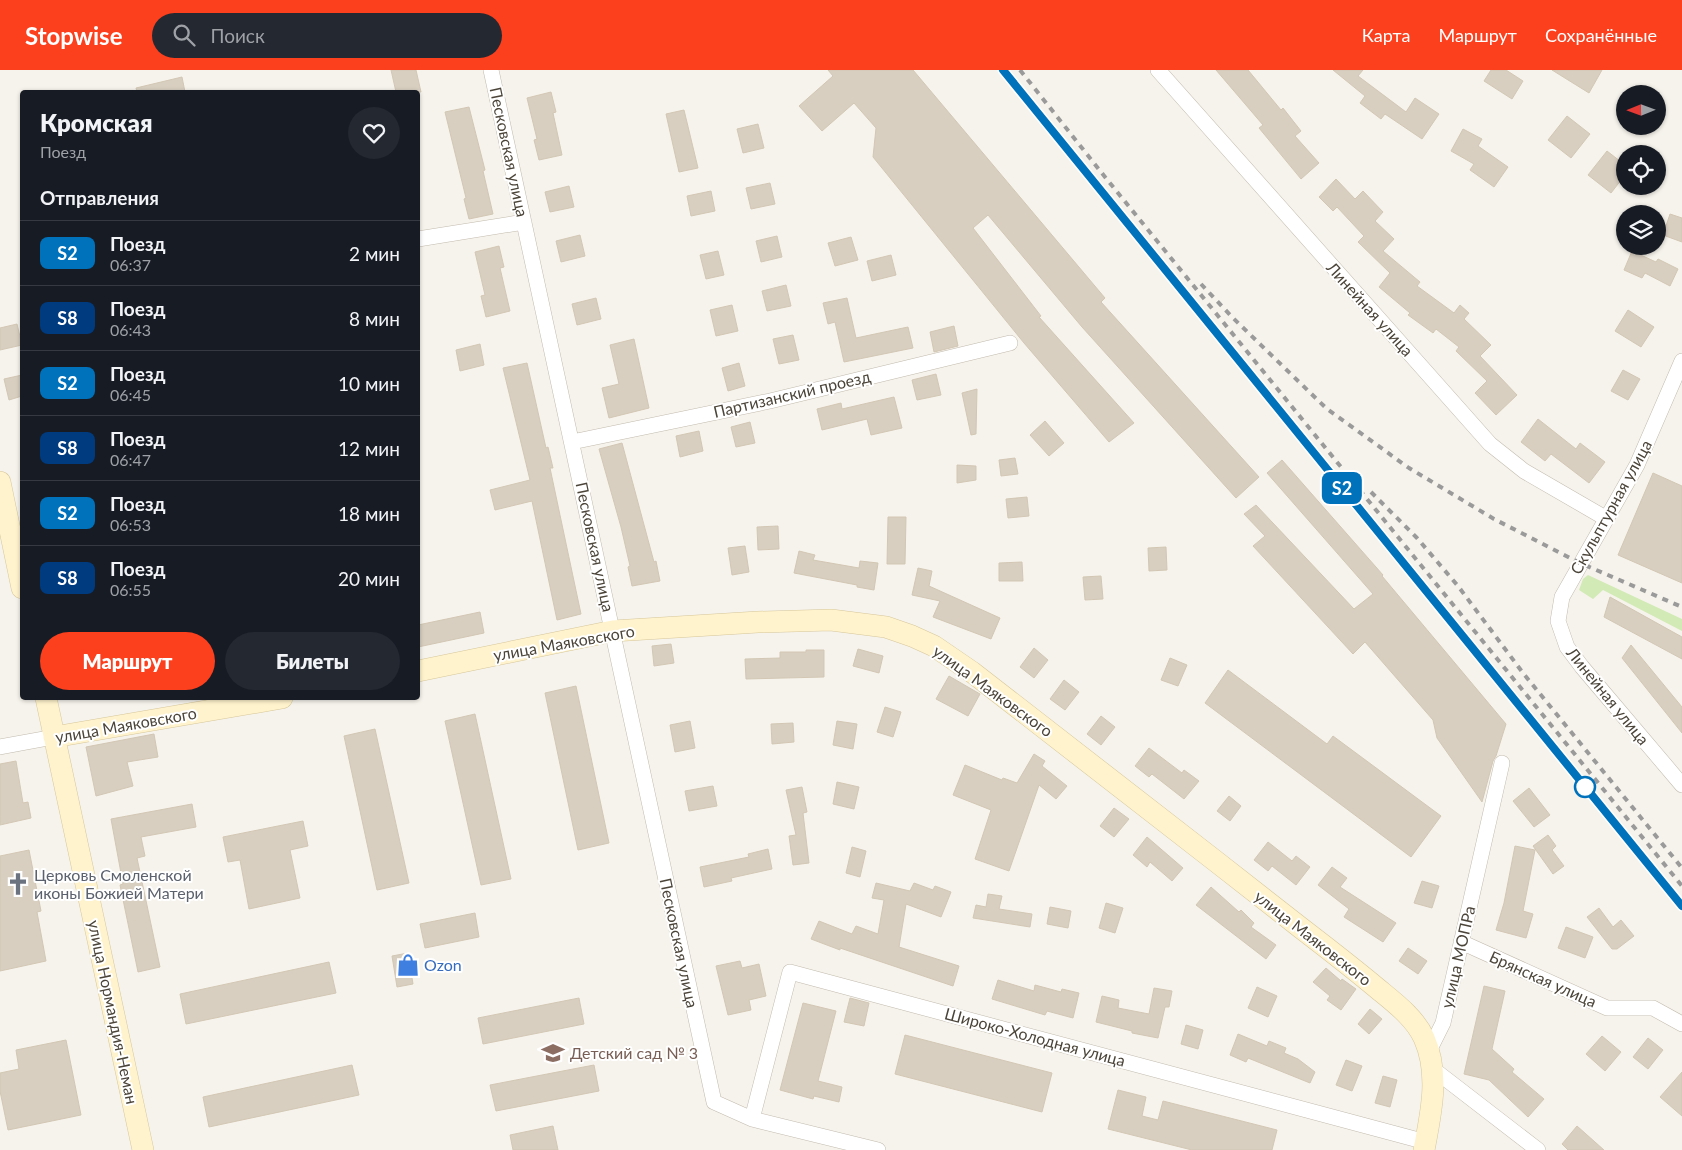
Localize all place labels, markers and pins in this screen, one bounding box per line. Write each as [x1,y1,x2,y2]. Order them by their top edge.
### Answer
unlabelled marker [1574,776,1596,798]
place label: Церковь Смоленской иконы Божией Матери [34,865,204,902]
church icon: Церковь Смоленской иконы Божией Матери [5,871,31,897]
shop icon: Ozon [395,952,421,978]
place label: Ozon [424,955,462,974]
school or university icon: Детский сад № 3 [540,1040,566,1066]
place label: Детский сад № 3 [570,1043,698,1062]

